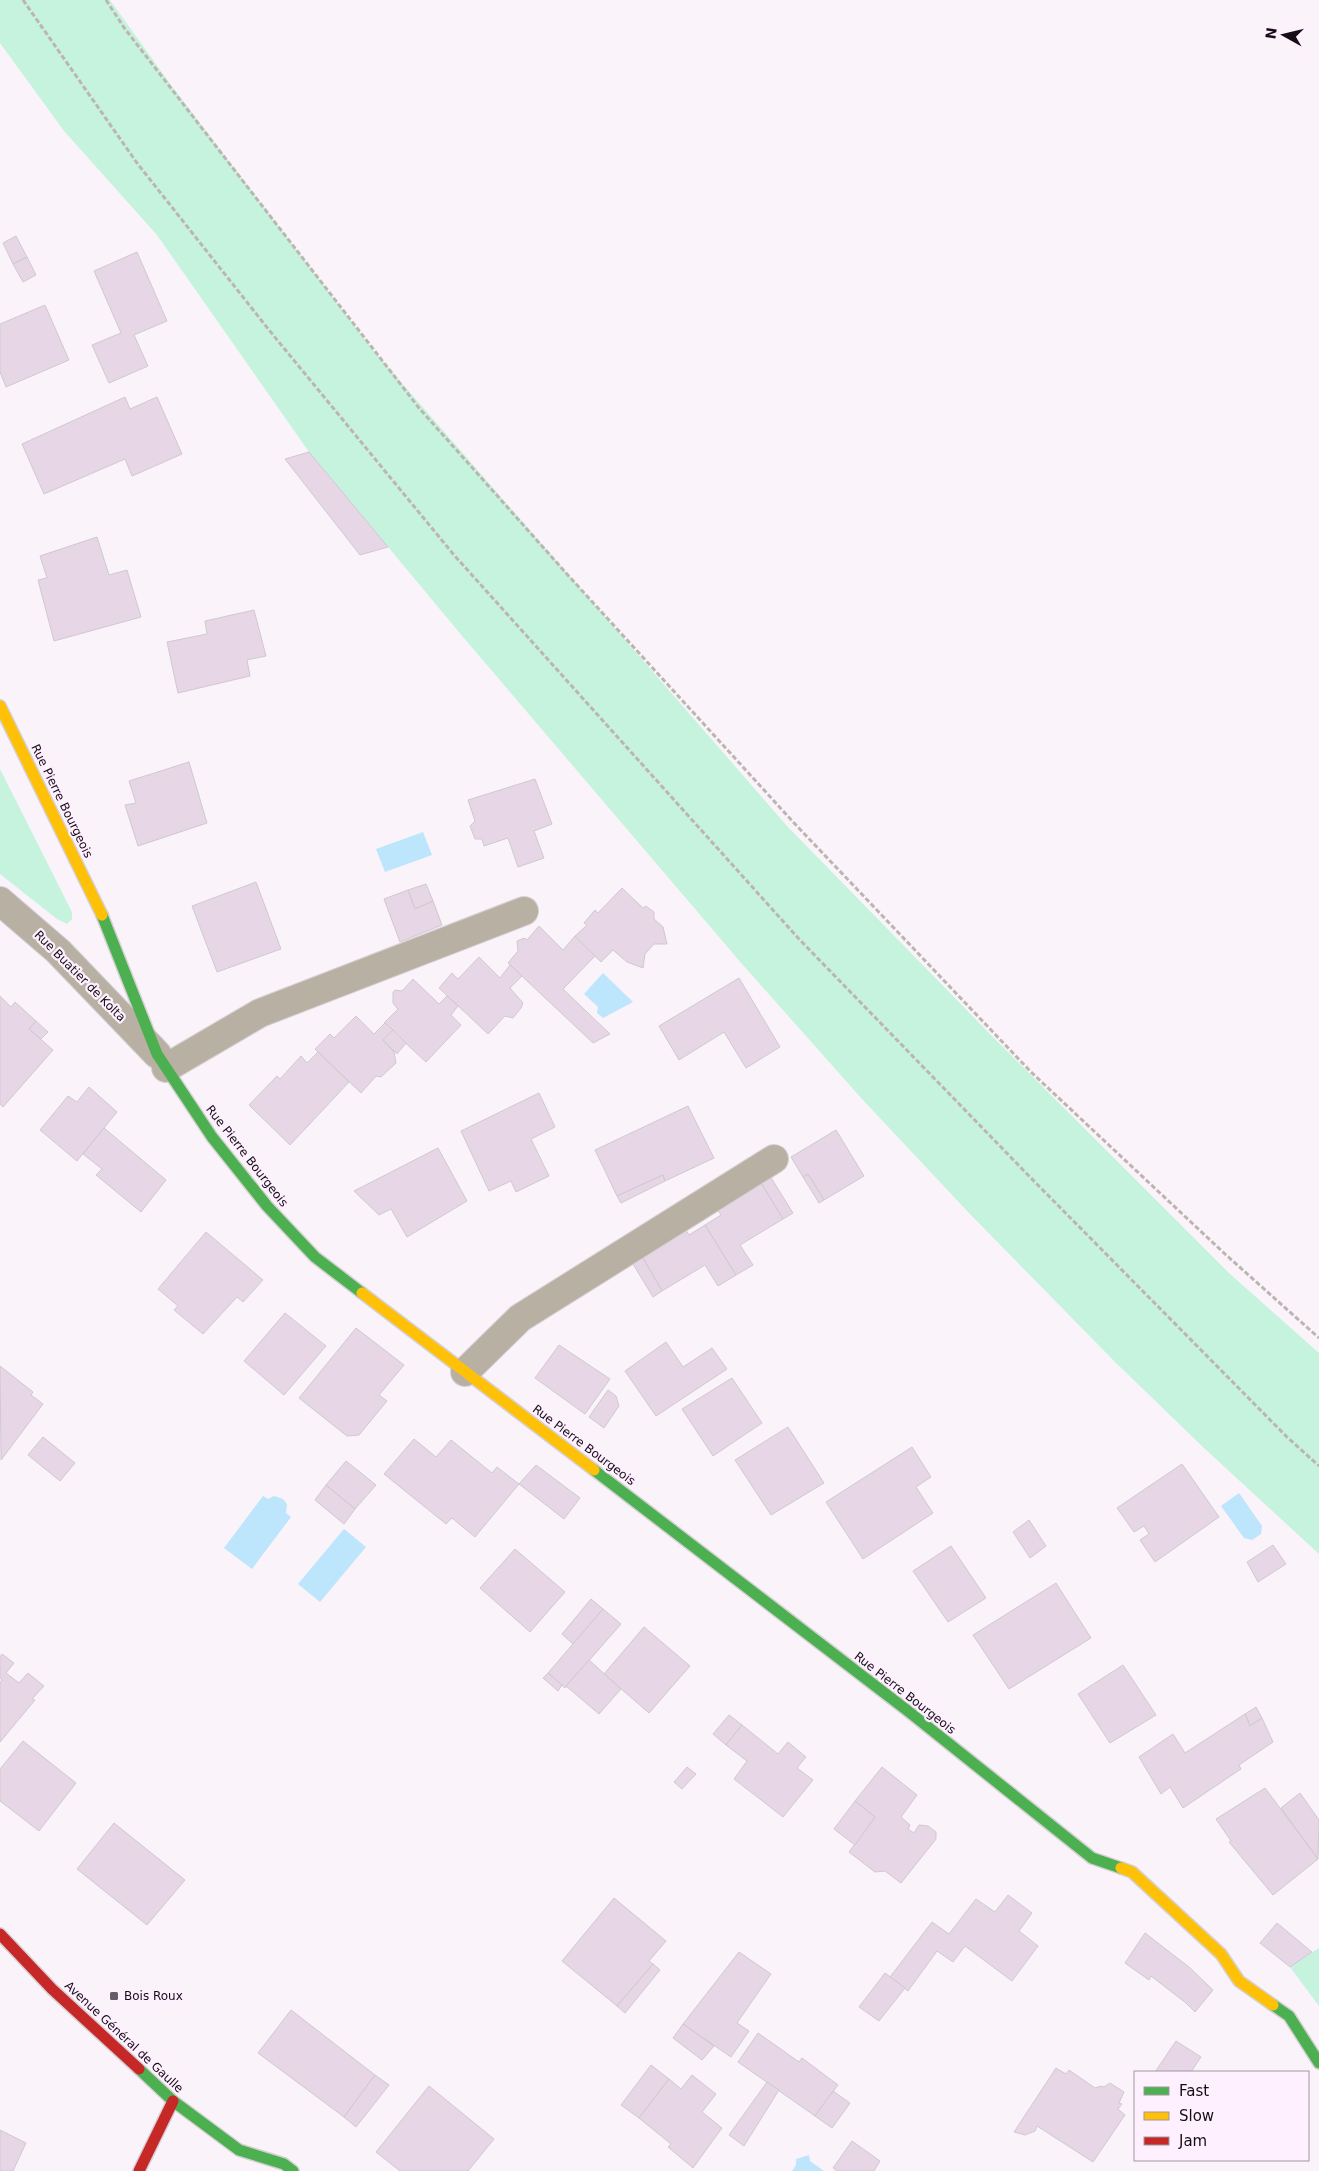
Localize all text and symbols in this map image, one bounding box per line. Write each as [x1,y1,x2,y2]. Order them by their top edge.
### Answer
north arrow [1259,10,1309,60]
text: N [1262,26,1280,40]
street label: Rue Pierre Bourgeois [28,742,96,860]
street label: Rue Buatier de Kolta [32,928,128,1024]
street label: Rue Pierre Bourgeois [203,1103,291,1209]
street label: Rue Pierre Bourgeois [530,1402,638,1488]
street label: Rue Pierre Bourgeois [852,1649,958,1737]
street label: Avenue Général de Gaulle [62,1978,186,2096]
place label: Bois Roux [124,1989,183,2003]
marker: Bois Roux [108,1990,120,2002]
legend [1134,2071,1309,2161]
text: Fast [1179,2082,1209,2100]
text: Slow [1179,2107,1214,2125]
text: Jam [1178,2132,1207,2150]

